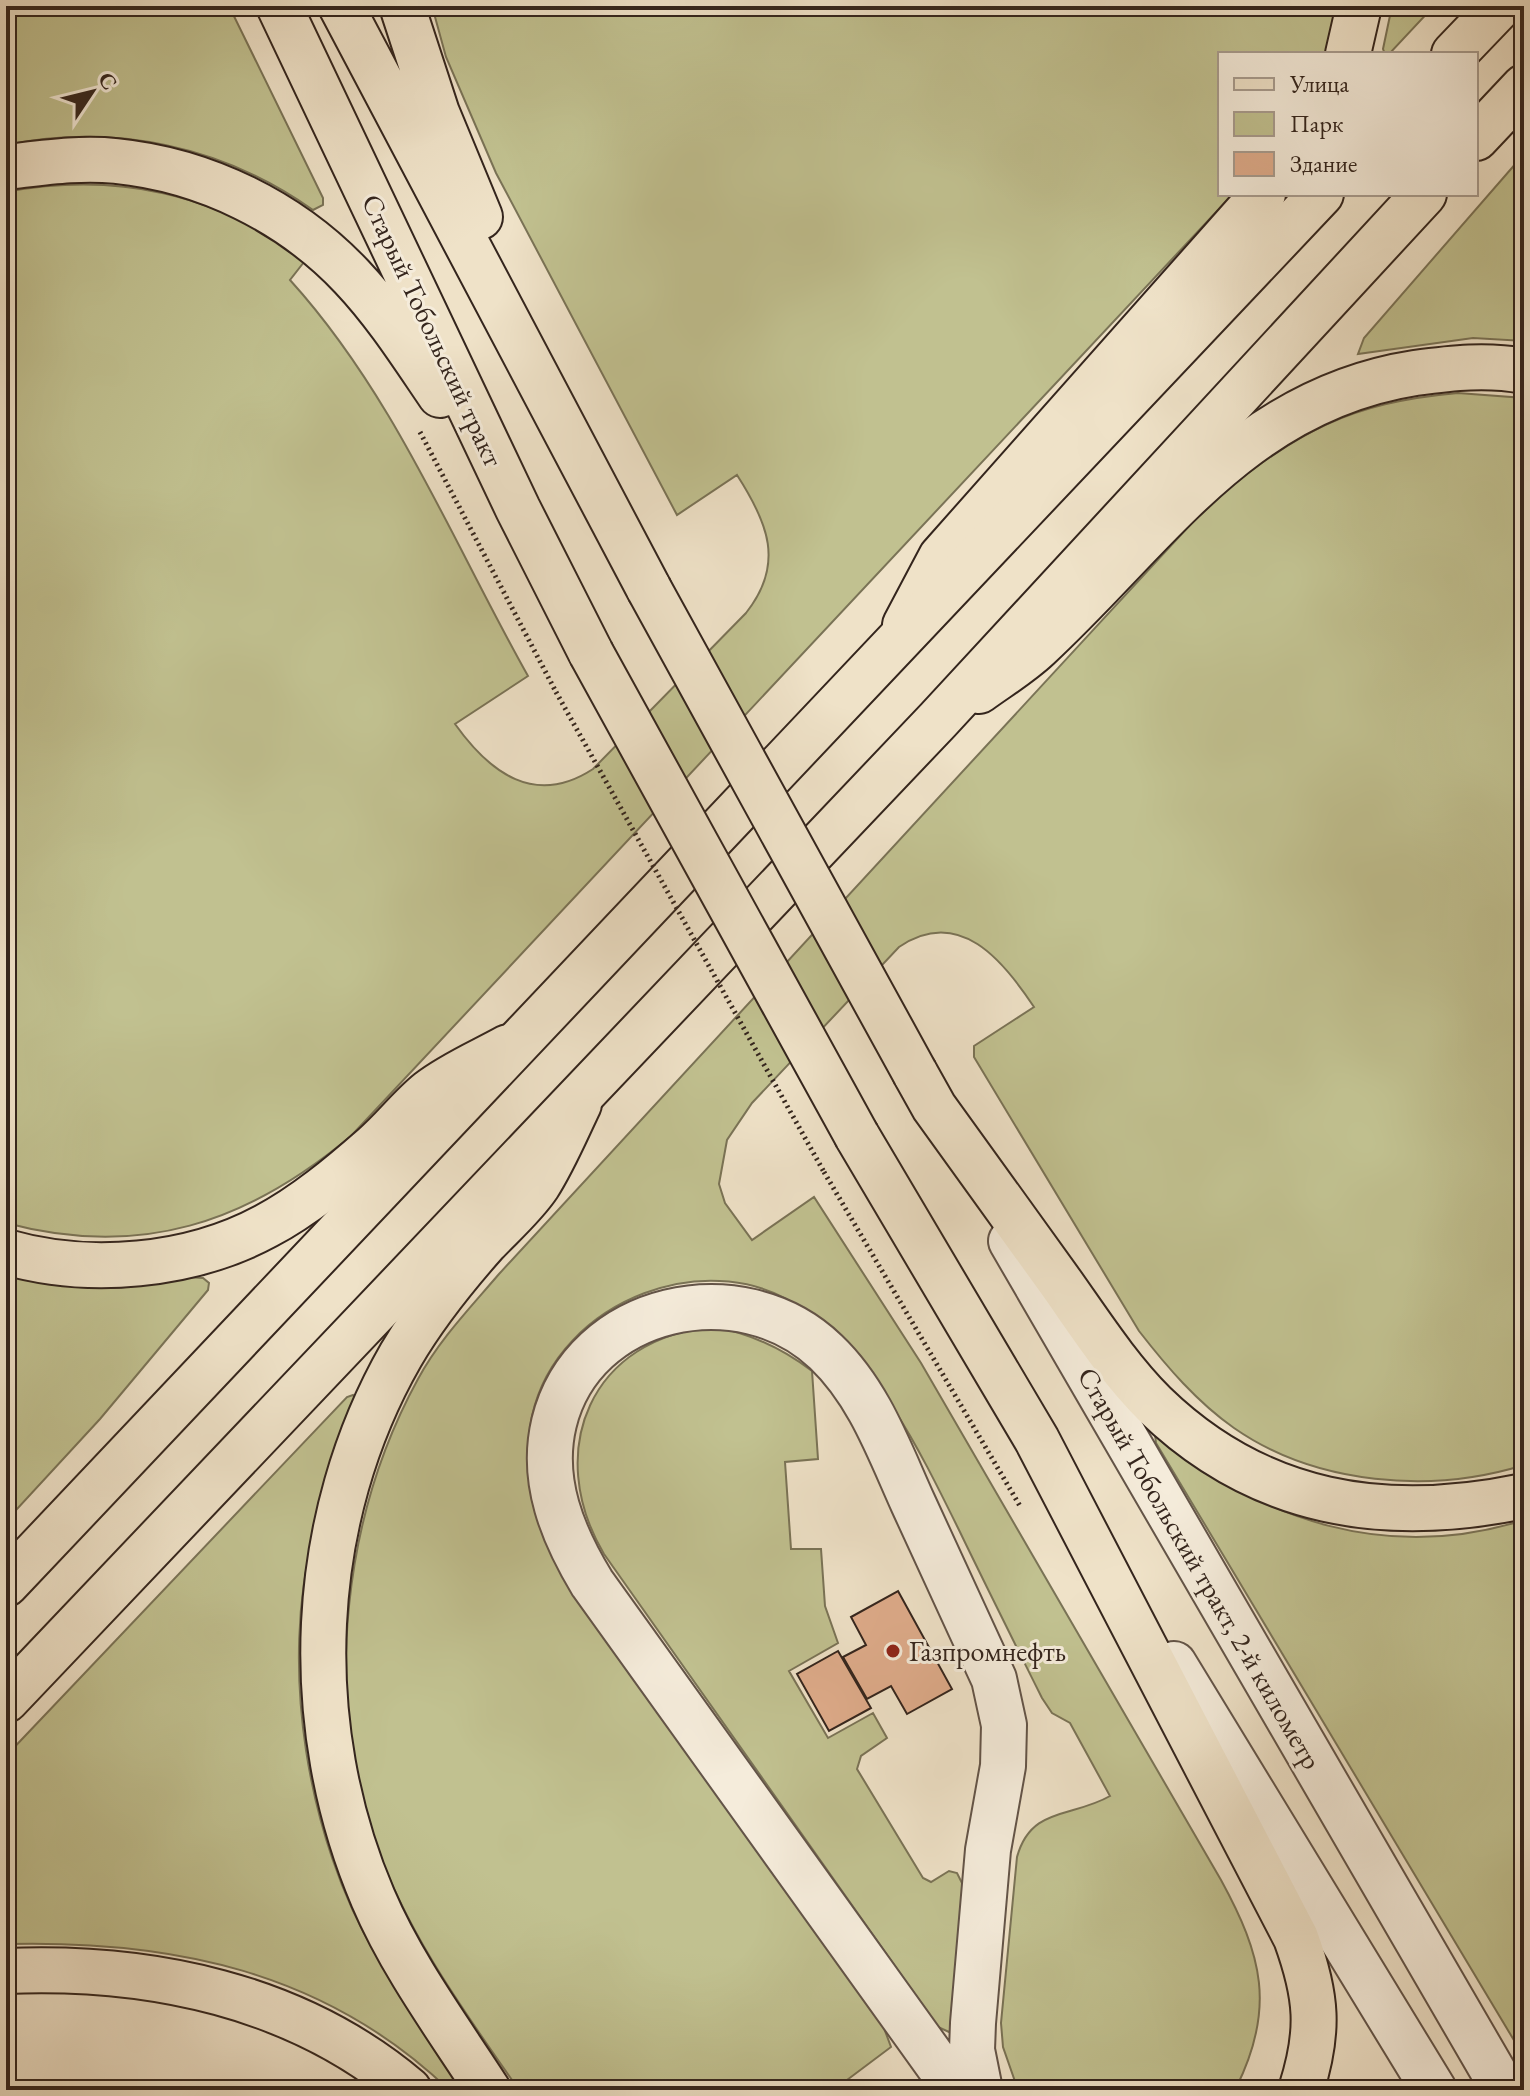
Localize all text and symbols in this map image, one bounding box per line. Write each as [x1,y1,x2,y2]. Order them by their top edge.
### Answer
north arrow [52,52,132,132]
legend [1218,52,1478,196]
text: С [92,66,124,96]
text: Улица [1289,68,1349,99]
text: Парк [1290,108,1344,139]
text: Здание [1290,148,1357,179]
street label: Старый Тобольский тракт [354,188,512,472]
street label: Старый Тобольский тракт, 2-й километр [1070,1361,1330,1775]
place label: Газпромнефть [909,1633,1066,1669]
marker: Газпромнефть [884,1642,902,1660]

